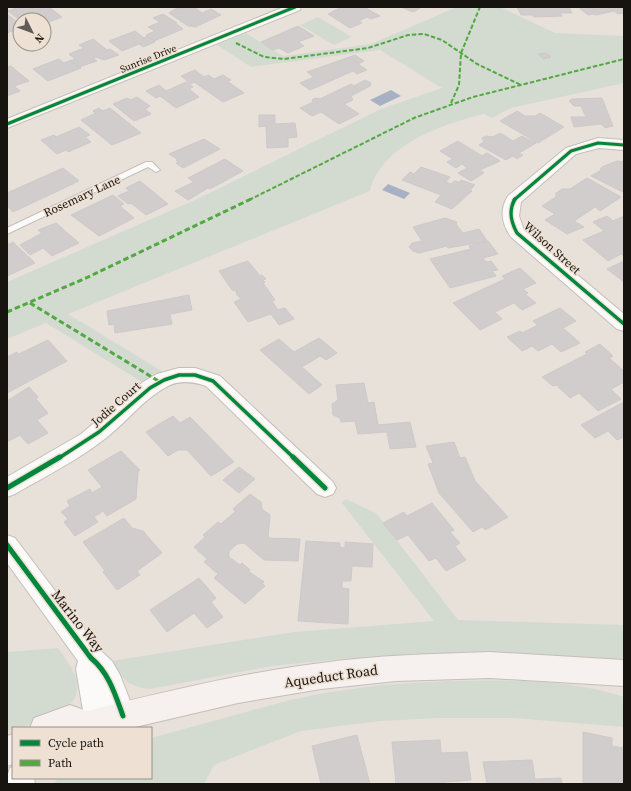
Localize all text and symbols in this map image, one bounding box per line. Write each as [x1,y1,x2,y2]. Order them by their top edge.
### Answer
north arrow [12,12,52,52]
text: N [31,30,47,46]
street label: Sunrise Drive [118,41,178,76]
street label: Rosemary Lane [41,171,123,221]
street label: Wilson Street [520,218,584,278]
street label: Jodie Court [87,378,144,430]
street label: Marino Way [47,585,110,657]
street label: Aqueduct Road [283,660,379,692]
legend [12,727,152,779]
text: Cycle path [48,735,104,751]
text: Path [48,755,72,771]

